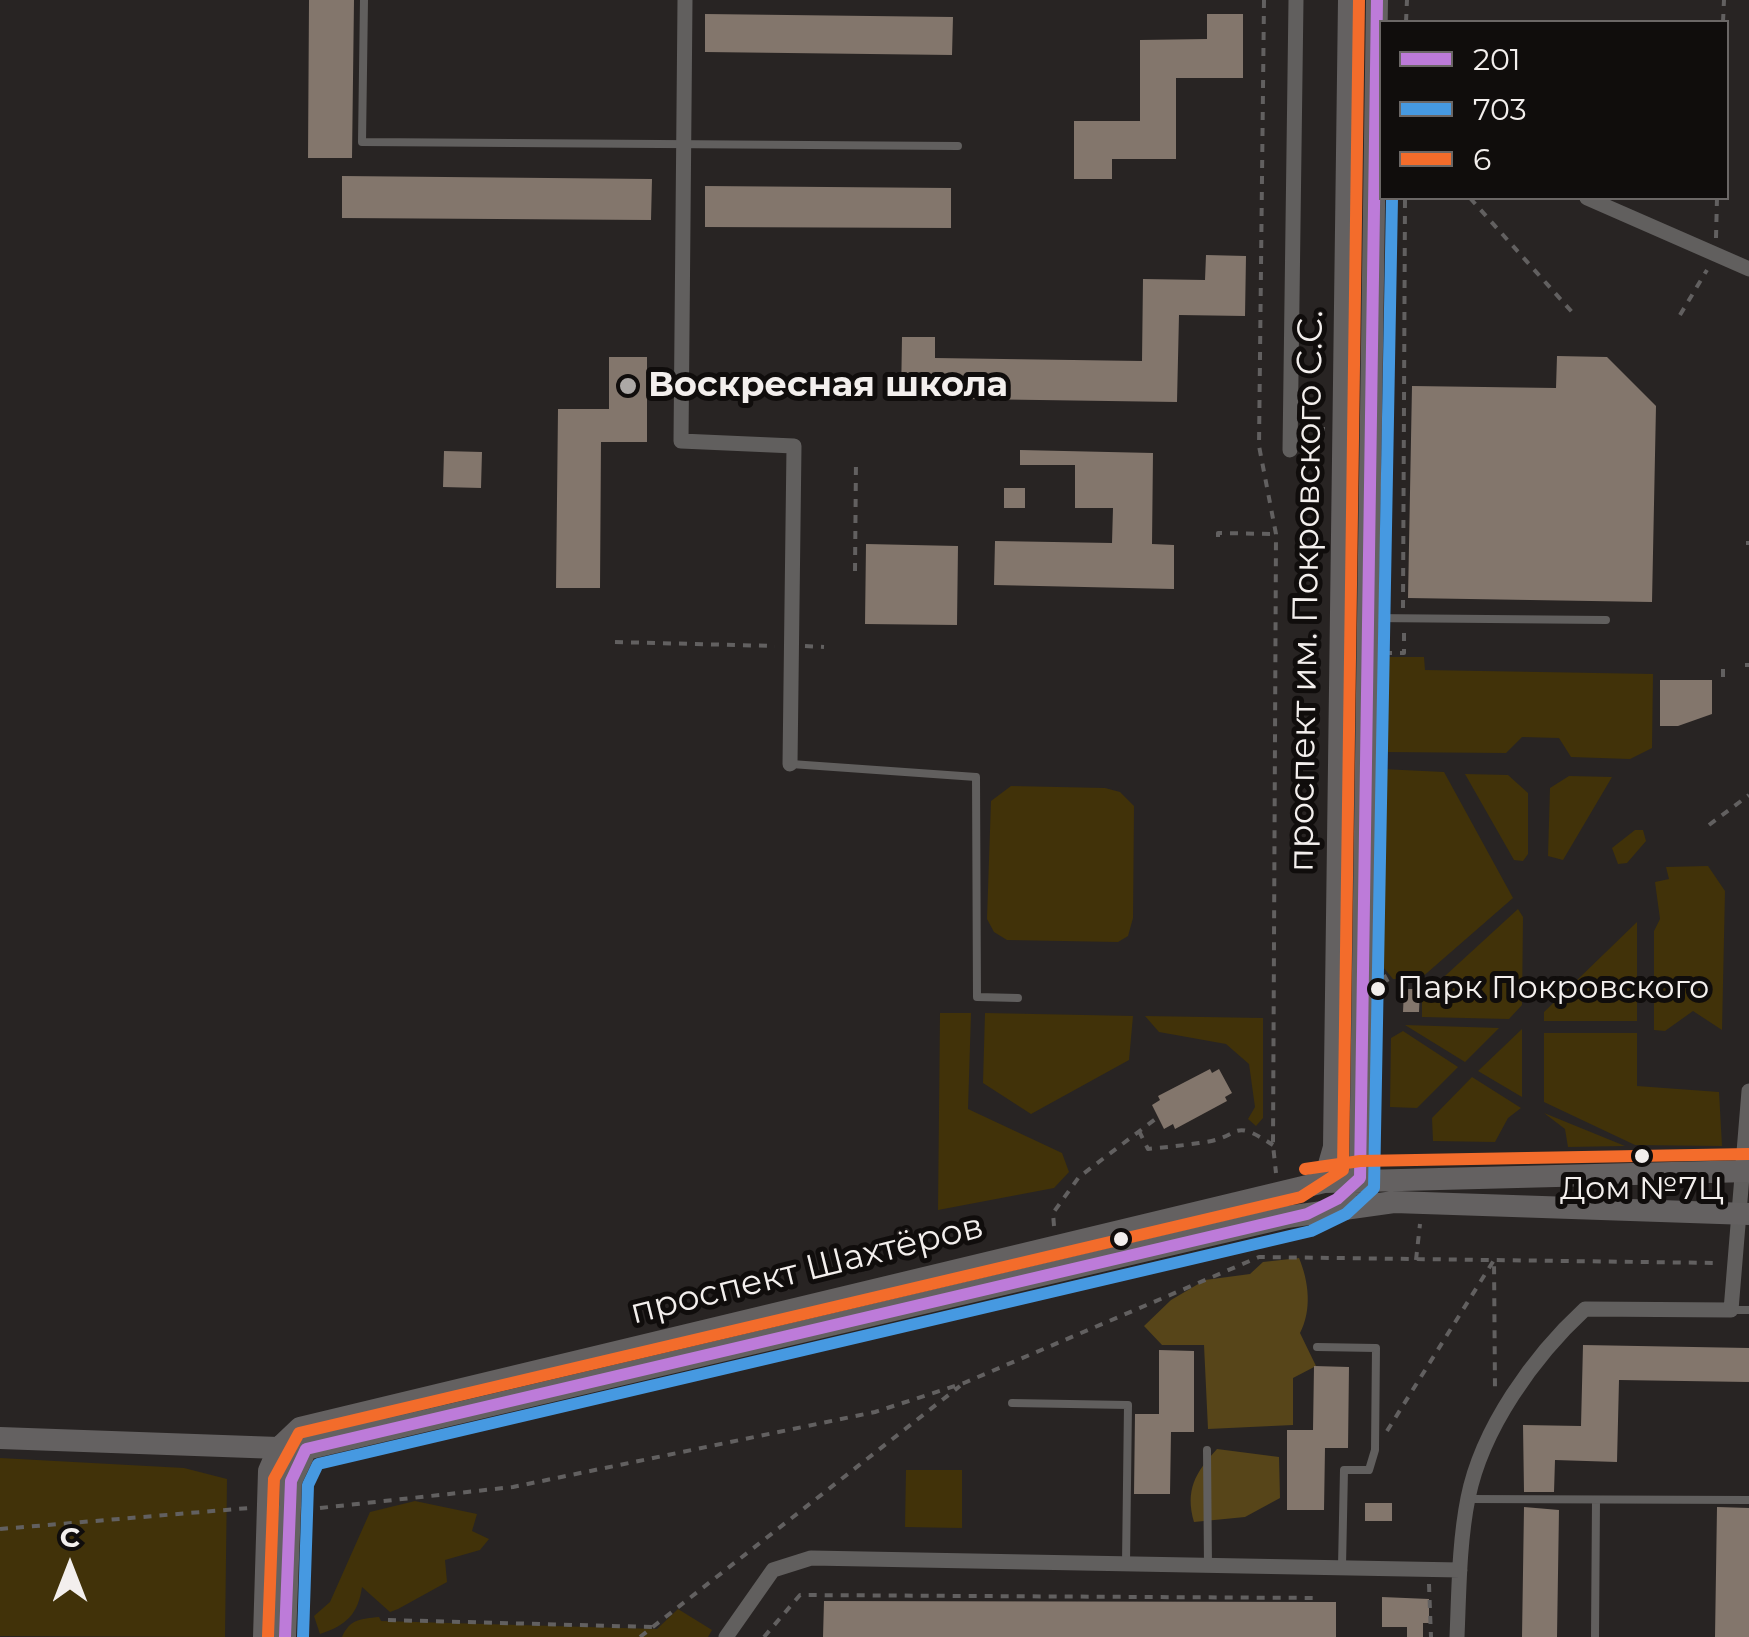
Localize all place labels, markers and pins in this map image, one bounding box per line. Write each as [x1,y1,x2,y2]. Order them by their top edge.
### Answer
place label: Воскресная школа [648,365,1008,407]
marker: Воскресная школа [617,375,639,397]
place label: Парк Покровского [1397,970,1709,1008]
marker: Парк Покровского [1368,979,1388,999]
marker: Дом №7Ц [1632,1146,1652,1166]
place label: Дом №7Ц [1560,1171,1724,1209]
unlabelled marker [1111,1229,1131,1249]

